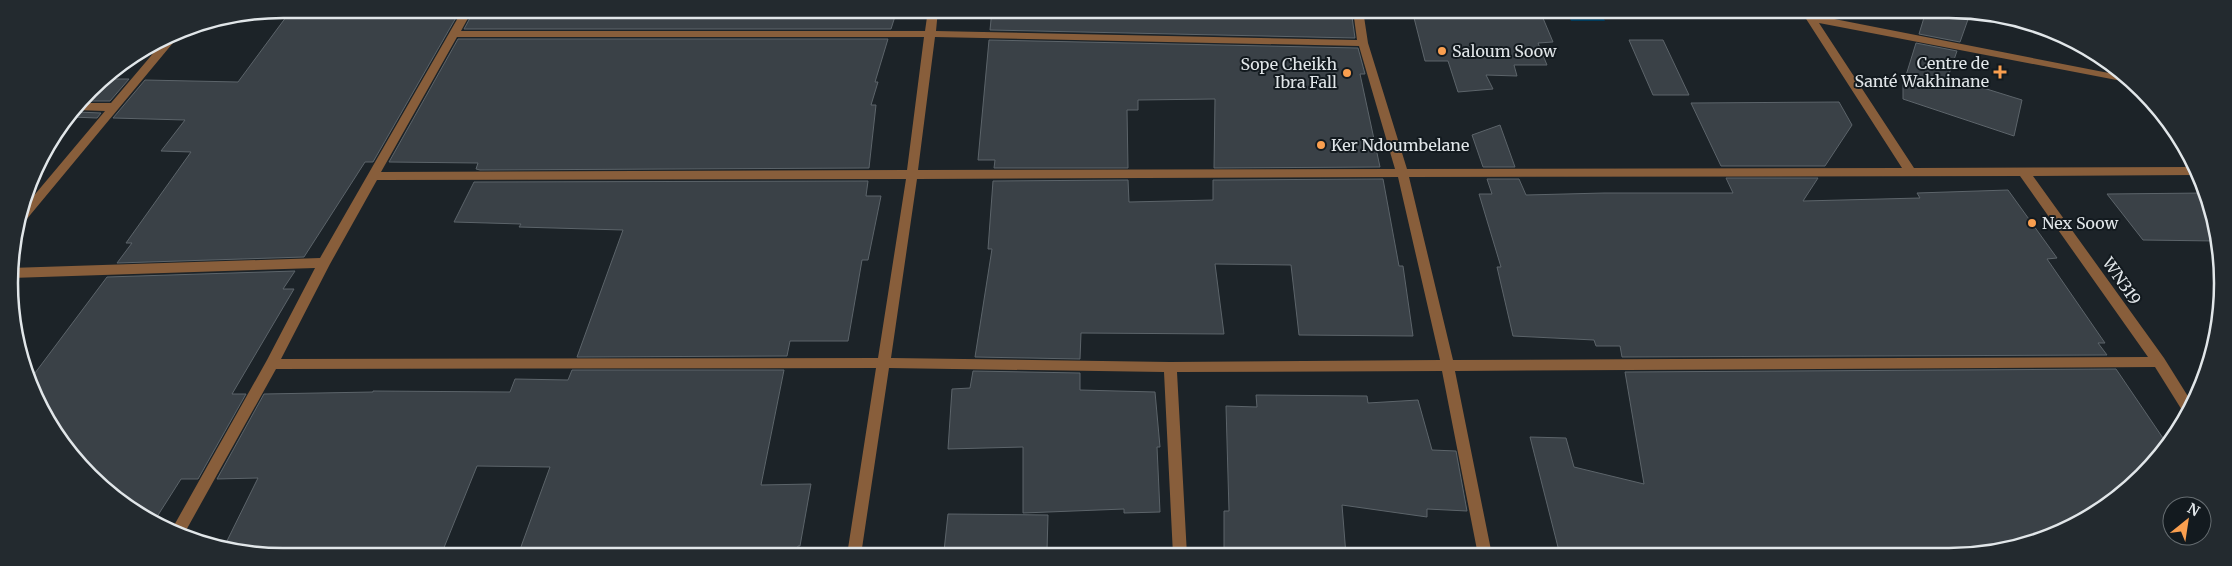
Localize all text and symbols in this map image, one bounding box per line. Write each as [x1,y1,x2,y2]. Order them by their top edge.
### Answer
place label: Saloum Soow [1452,41,1557,61]
marker: Saloum Soow [1436,45,1448,57]
place label: Centre de Santé Wakhinane [1854,53,1989,91]
place label: Sope Cheikh Ibra Fall [1240,54,1337,92]
marker: Centre de Santé Wakhinane [1993,65,2007,79]
marker: Sope Cheikh Ibra Fall [1341,67,1353,79]
place label: Ker Ndoumbelane [1331,135,1469,155]
marker: Ker Ndoumbelane [1315,139,1327,151]
place label: Nex Soow [2042,213,2119,233]
marker: Nex Soow [2026,217,2038,229]
street label: WN319 [2098,253,2145,309]
north arrow [2162,496,2212,546]
text: N [2184,499,2203,520]

